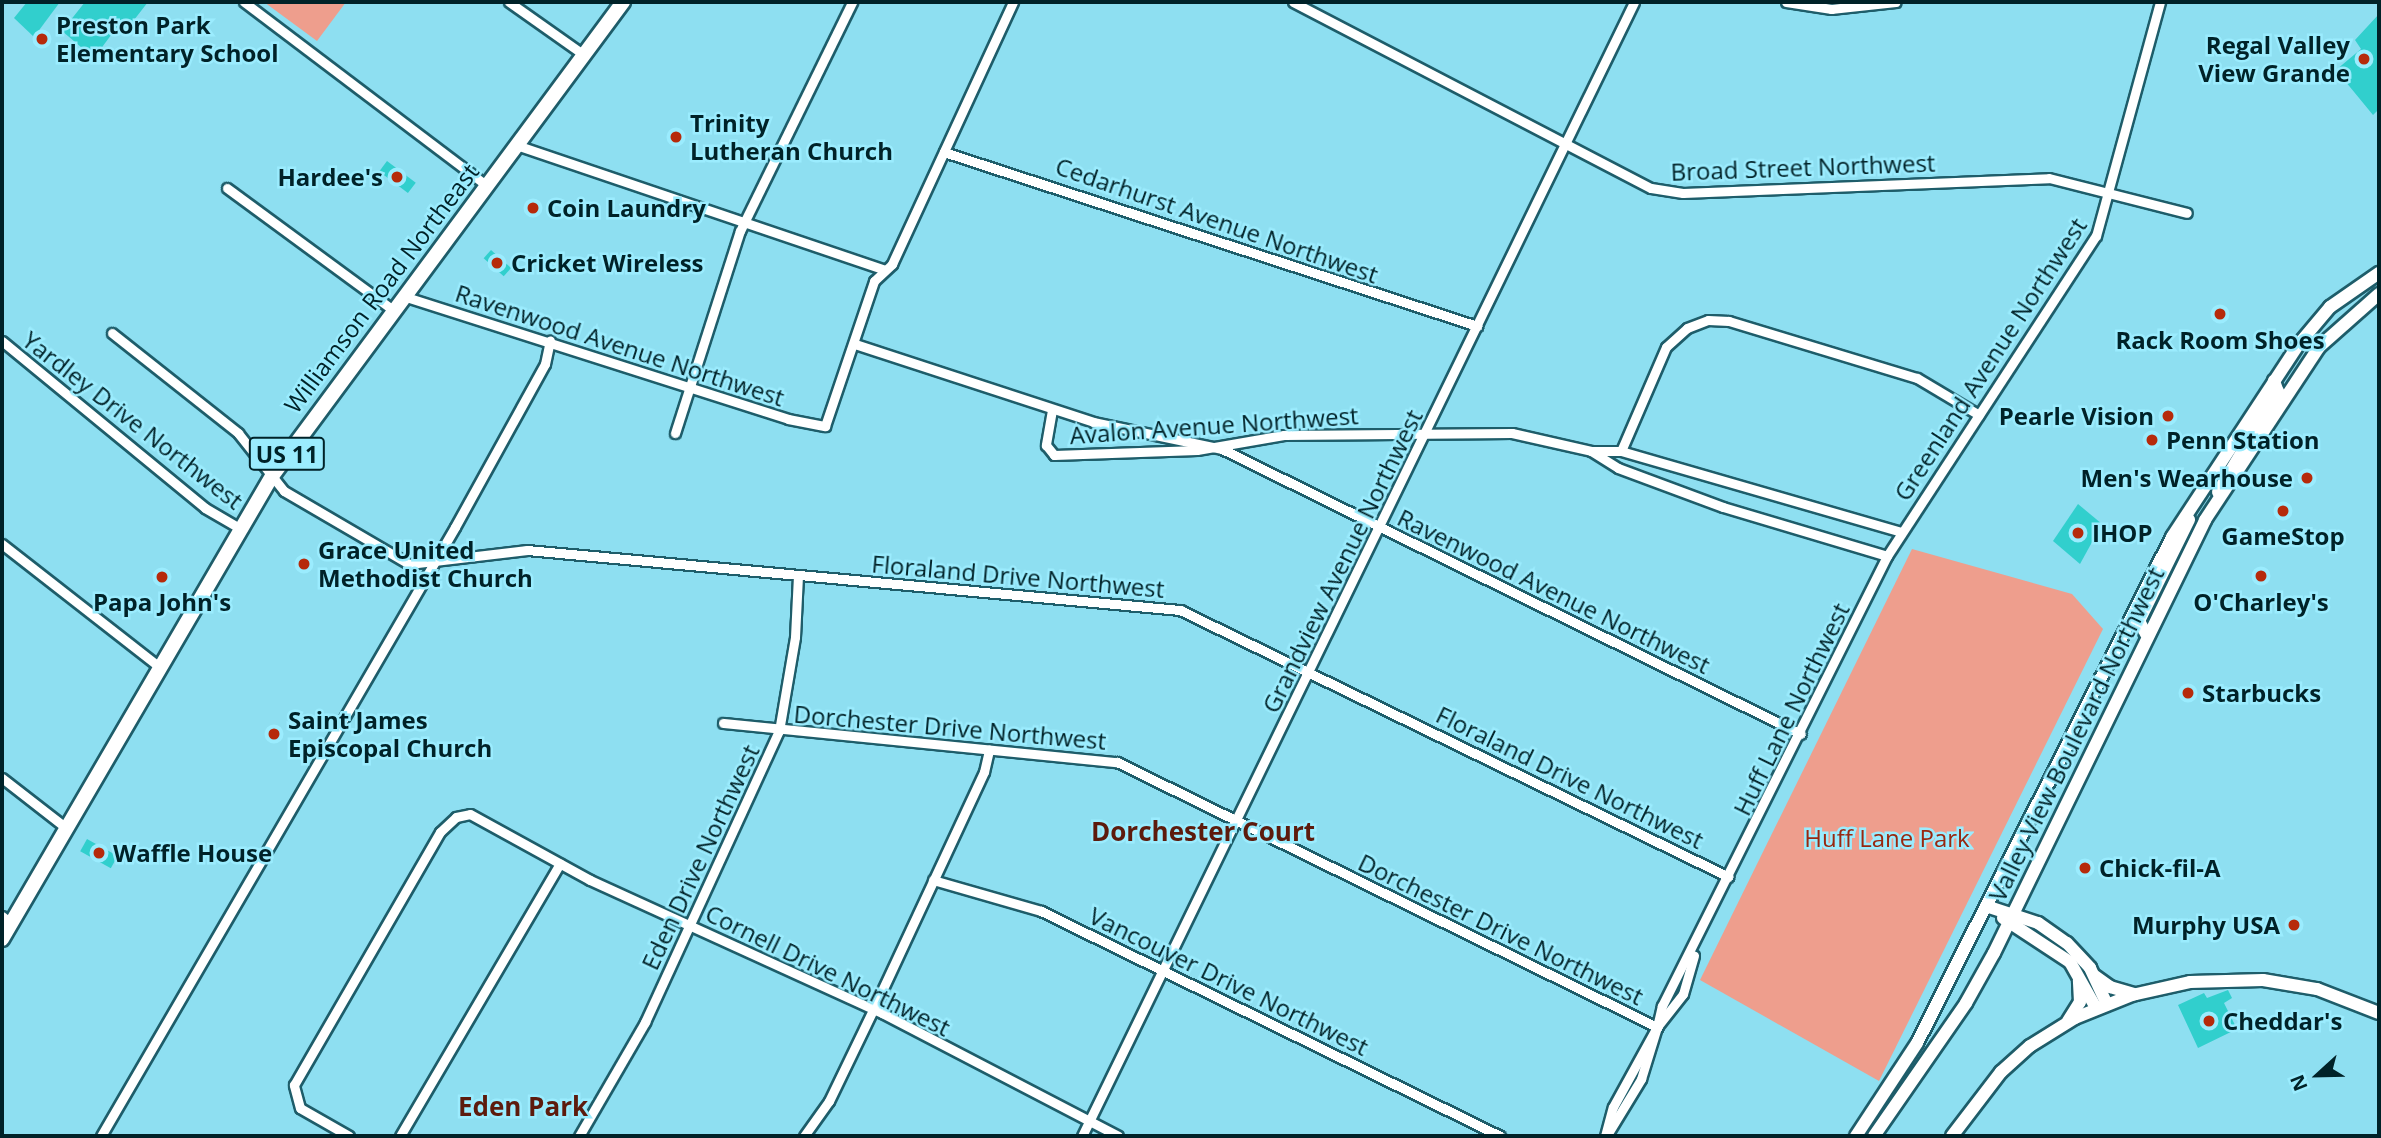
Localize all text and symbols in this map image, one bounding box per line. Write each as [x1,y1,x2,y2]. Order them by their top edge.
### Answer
place label: Preston Park Elementary School [56,11,279,67]
marker: Preston Park Elementary School [34,31,50,47]
place label: Regal Valley View Grande [2198,31,2350,87]
marker: Regal Valley View Grande [2356,51,2372,67]
place label: Trinity Lutheran Church [690,109,893,165]
marker: Trinity Lutheran Church [668,129,684,145]
street label: Broad Street Northwest [1670,148,1936,186]
street label: Cedarhurst Avenue Northwest [1052,151,1382,289]
street label: Williamson Road Northeast [278,158,484,418]
place label: Hardee's [277,163,383,191]
marker: Hardee's [389,169,405,185]
place label: Coin Laundry [547,194,706,222]
marker: Coin Laundry [525,200,541,216]
street label: Greenland Avenue Northwest [1888,212,2092,506]
place label: Cricket Wireless [511,249,704,277]
marker: Cricket Wireless [489,255,505,271]
street label: Ravenwood Avenue Northwest [452,278,788,412]
marker: Rack Room Shoes [2212,306,2228,322]
street label: Yardley Drive Northwest [17,325,249,515]
place label: Rack Room Shoes [2115,326,2325,354]
street label: Avalon Avenue Northwest [1069,401,1359,449]
place label: Pearle Vision [1999,402,2154,430]
street label: Grandview Avenue Northwest [1256,405,1428,717]
marker: Pearle Vision [2160,408,2176,424]
place label: Penn Station [2166,426,2320,454]
marker: Penn Station [2144,432,2160,448]
road number: US 11 [248,435,326,474]
place label: Men's Wearhouse [2081,464,2293,492]
marker: Men's Wearhouse [2299,470,2315,486]
street label: Ravenwood Avenue Northwest [1393,503,1715,679]
marker: GameStop [2275,503,2291,519]
place label: IHOP [2092,519,2152,547]
place label: GameStop [2221,522,2345,550]
marker: IHOP [2070,525,2086,541]
place label: Grace United Methodist Church [318,536,533,592]
street label: Floraland Drive Northwest [870,549,1166,603]
marker: Grace United Methodist Church [296,556,312,572]
street label: Valley View Boulevard Northwest [1982,562,2170,906]
marker: O'Charley's [2253,568,2269,584]
marker: Papa John's [154,569,170,585]
place label: Papa John's [93,588,231,616]
place label: O'Charley's [2193,588,2329,616]
street label: Huff Lane Northwest [1727,598,1855,820]
place label: Starbucks [2202,679,2321,707]
marker: Starbucks [2180,685,2196,701]
street label: Dorchester Drive Northwest [793,699,1107,755]
street label: Floraland Drive Northwest [1432,700,1708,854]
place label: Saint James Episcopal Church [288,706,492,762]
marker: Saint James Episcopal Church [266,726,282,742]
street label: Eden Drive Northwest [635,740,765,974]
district label: Dorchester Court [1091,816,1315,848]
park label: Huff Lane Park [1804,824,1970,852]
place label: Waffle House [113,839,272,867]
marker: Waffle House [91,845,107,861]
street label: Dorchester Drive Northwest [1354,847,1648,1011]
place label: Chick-fil-A [2099,854,2221,882]
marker: Chick-fil-A [2077,860,2093,876]
street label: Cornell Drive Northwest [701,898,955,1042]
street label: Vancouver Drive Northwest [1085,901,1373,1061]
place label: Murphy USA [2132,911,2280,939]
marker: Murphy USA [2286,917,2302,933]
place label: Cheddar's [2223,1007,2342,1035]
marker: Cheddar's [2201,1013,2217,1029]
north arrow [2283,1040,2353,1110]
text: N [2284,1071,2313,1095]
district label: Eden Park [458,1091,588,1123]

